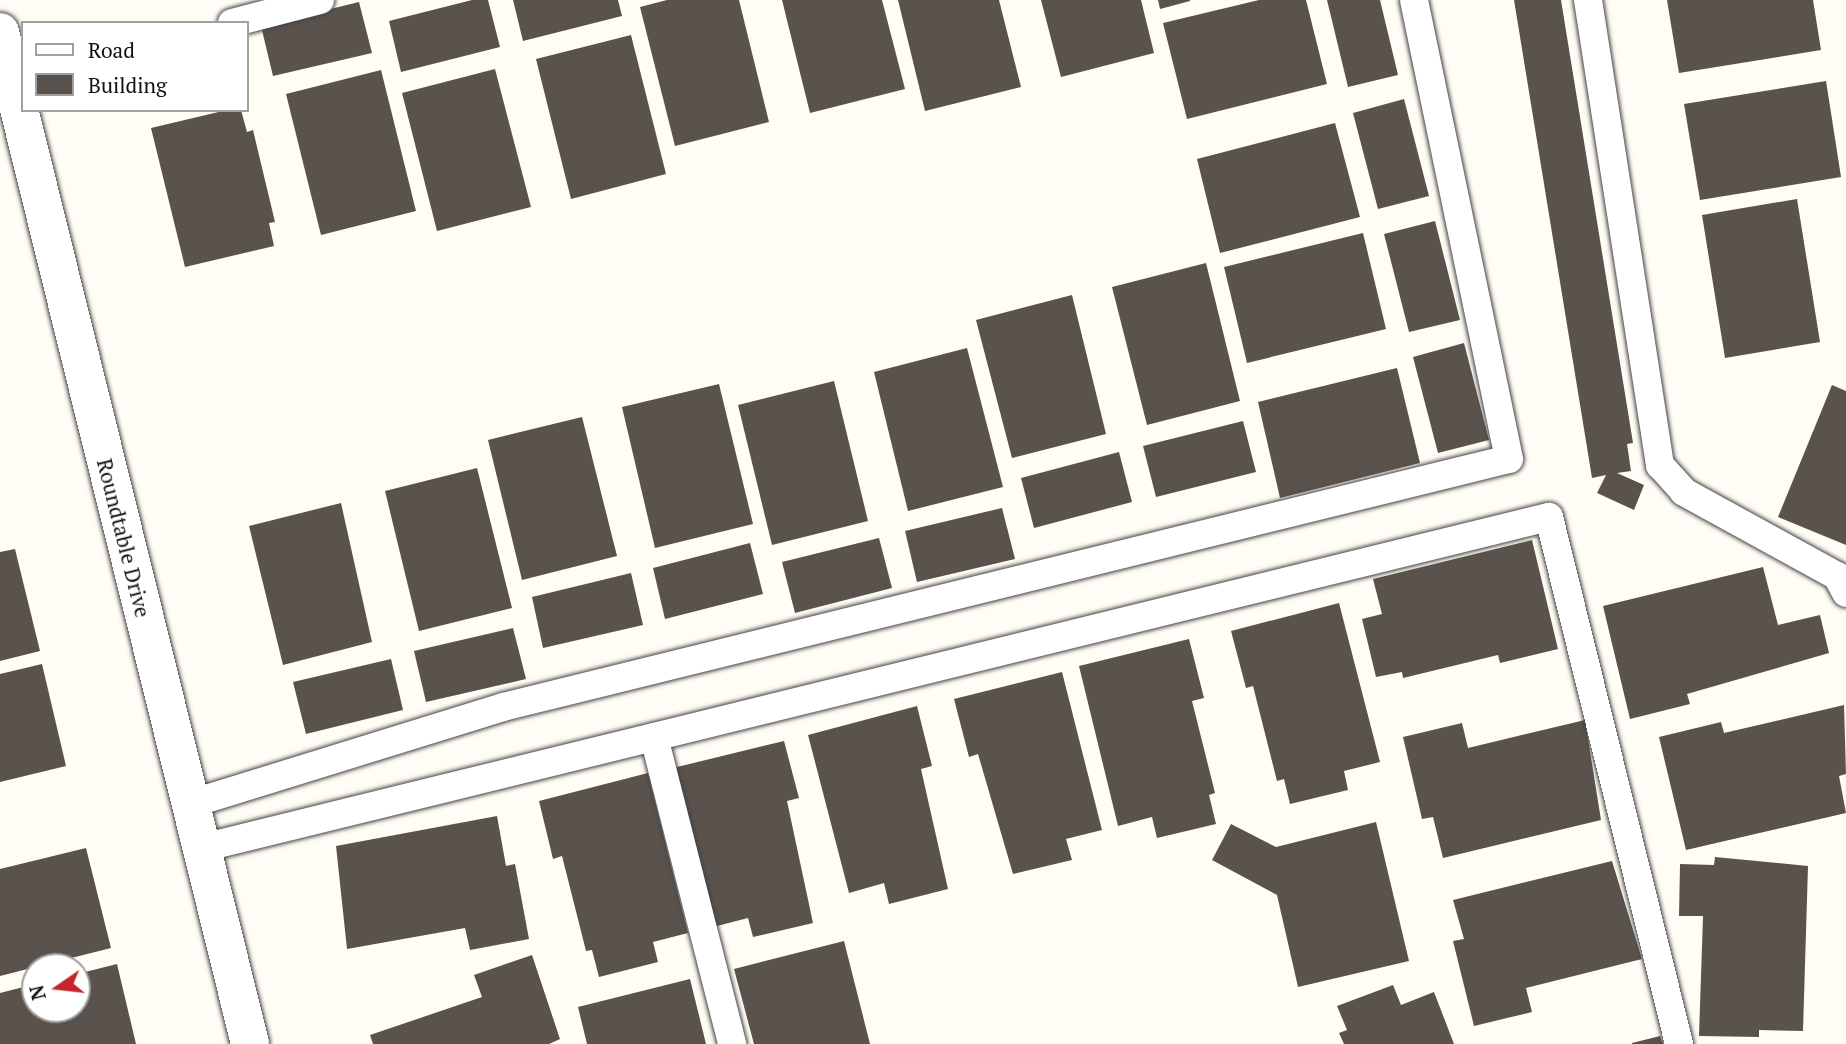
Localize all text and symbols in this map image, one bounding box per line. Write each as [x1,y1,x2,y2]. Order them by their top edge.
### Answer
legend [21,21,248,112]
text: Road [88,36,135,64]
text: Building [88,71,167,99]
street label: Roundtable Drive [92,456,156,620]
north arrow [21,953,91,1023]
text: N [23,983,51,1003]

